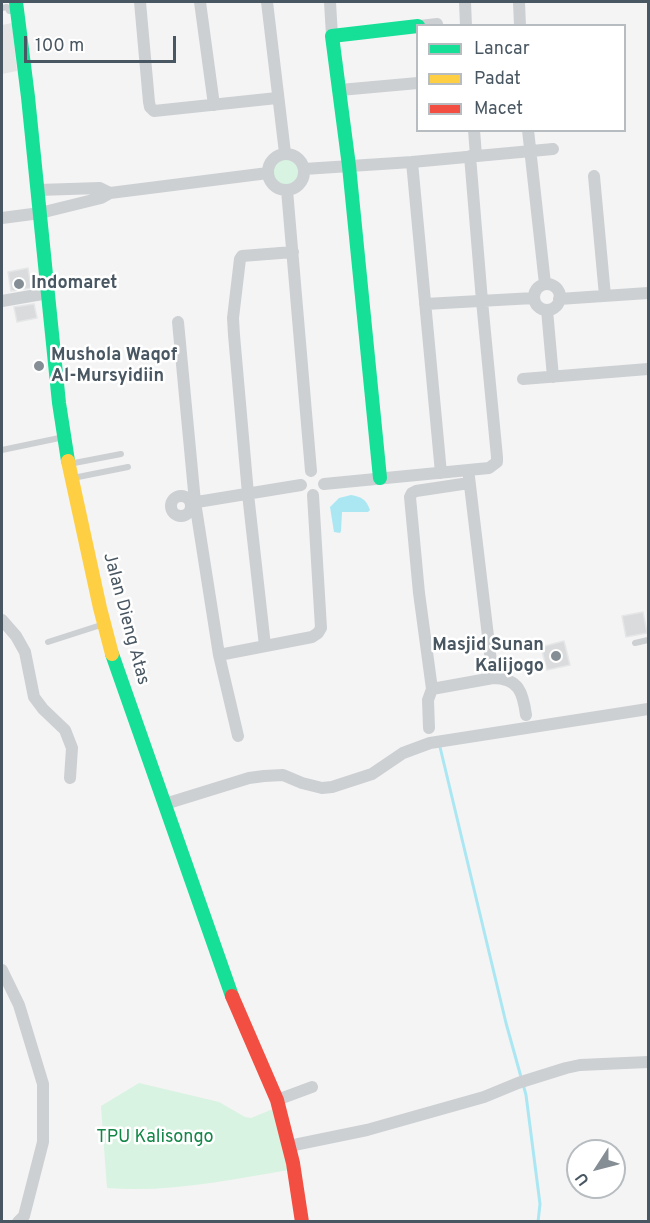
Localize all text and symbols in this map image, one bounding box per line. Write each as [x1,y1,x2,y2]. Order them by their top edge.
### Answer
scale bar [27,24,178,62]
legend [416,24,626,132]
text: 100 m [35,35,84,58]
text: Lancar [474,38,530,61]
text: Padat [474,68,521,91]
text: Macet [474,98,523,121]
place label: Indomaret [31,273,117,295]
marker: Indomaret [12,277,26,291]
place label: Mushola Waqof Al-Mursyidiin [51,345,177,388]
marker: Mushola Waqof Al-Mursyidiin [32,359,46,373]
street label: Jalan Dieng Atas [97,550,153,688]
place label: Masjid Sunan Kalijogo [432,635,544,678]
marker: Masjid Sunan Kalijogo [549,649,563,663]
park label: TPU Kalisongo [96,1127,214,1149]
north arrow [566,1139,626,1199]
text: U [572,1168,594,1189]

